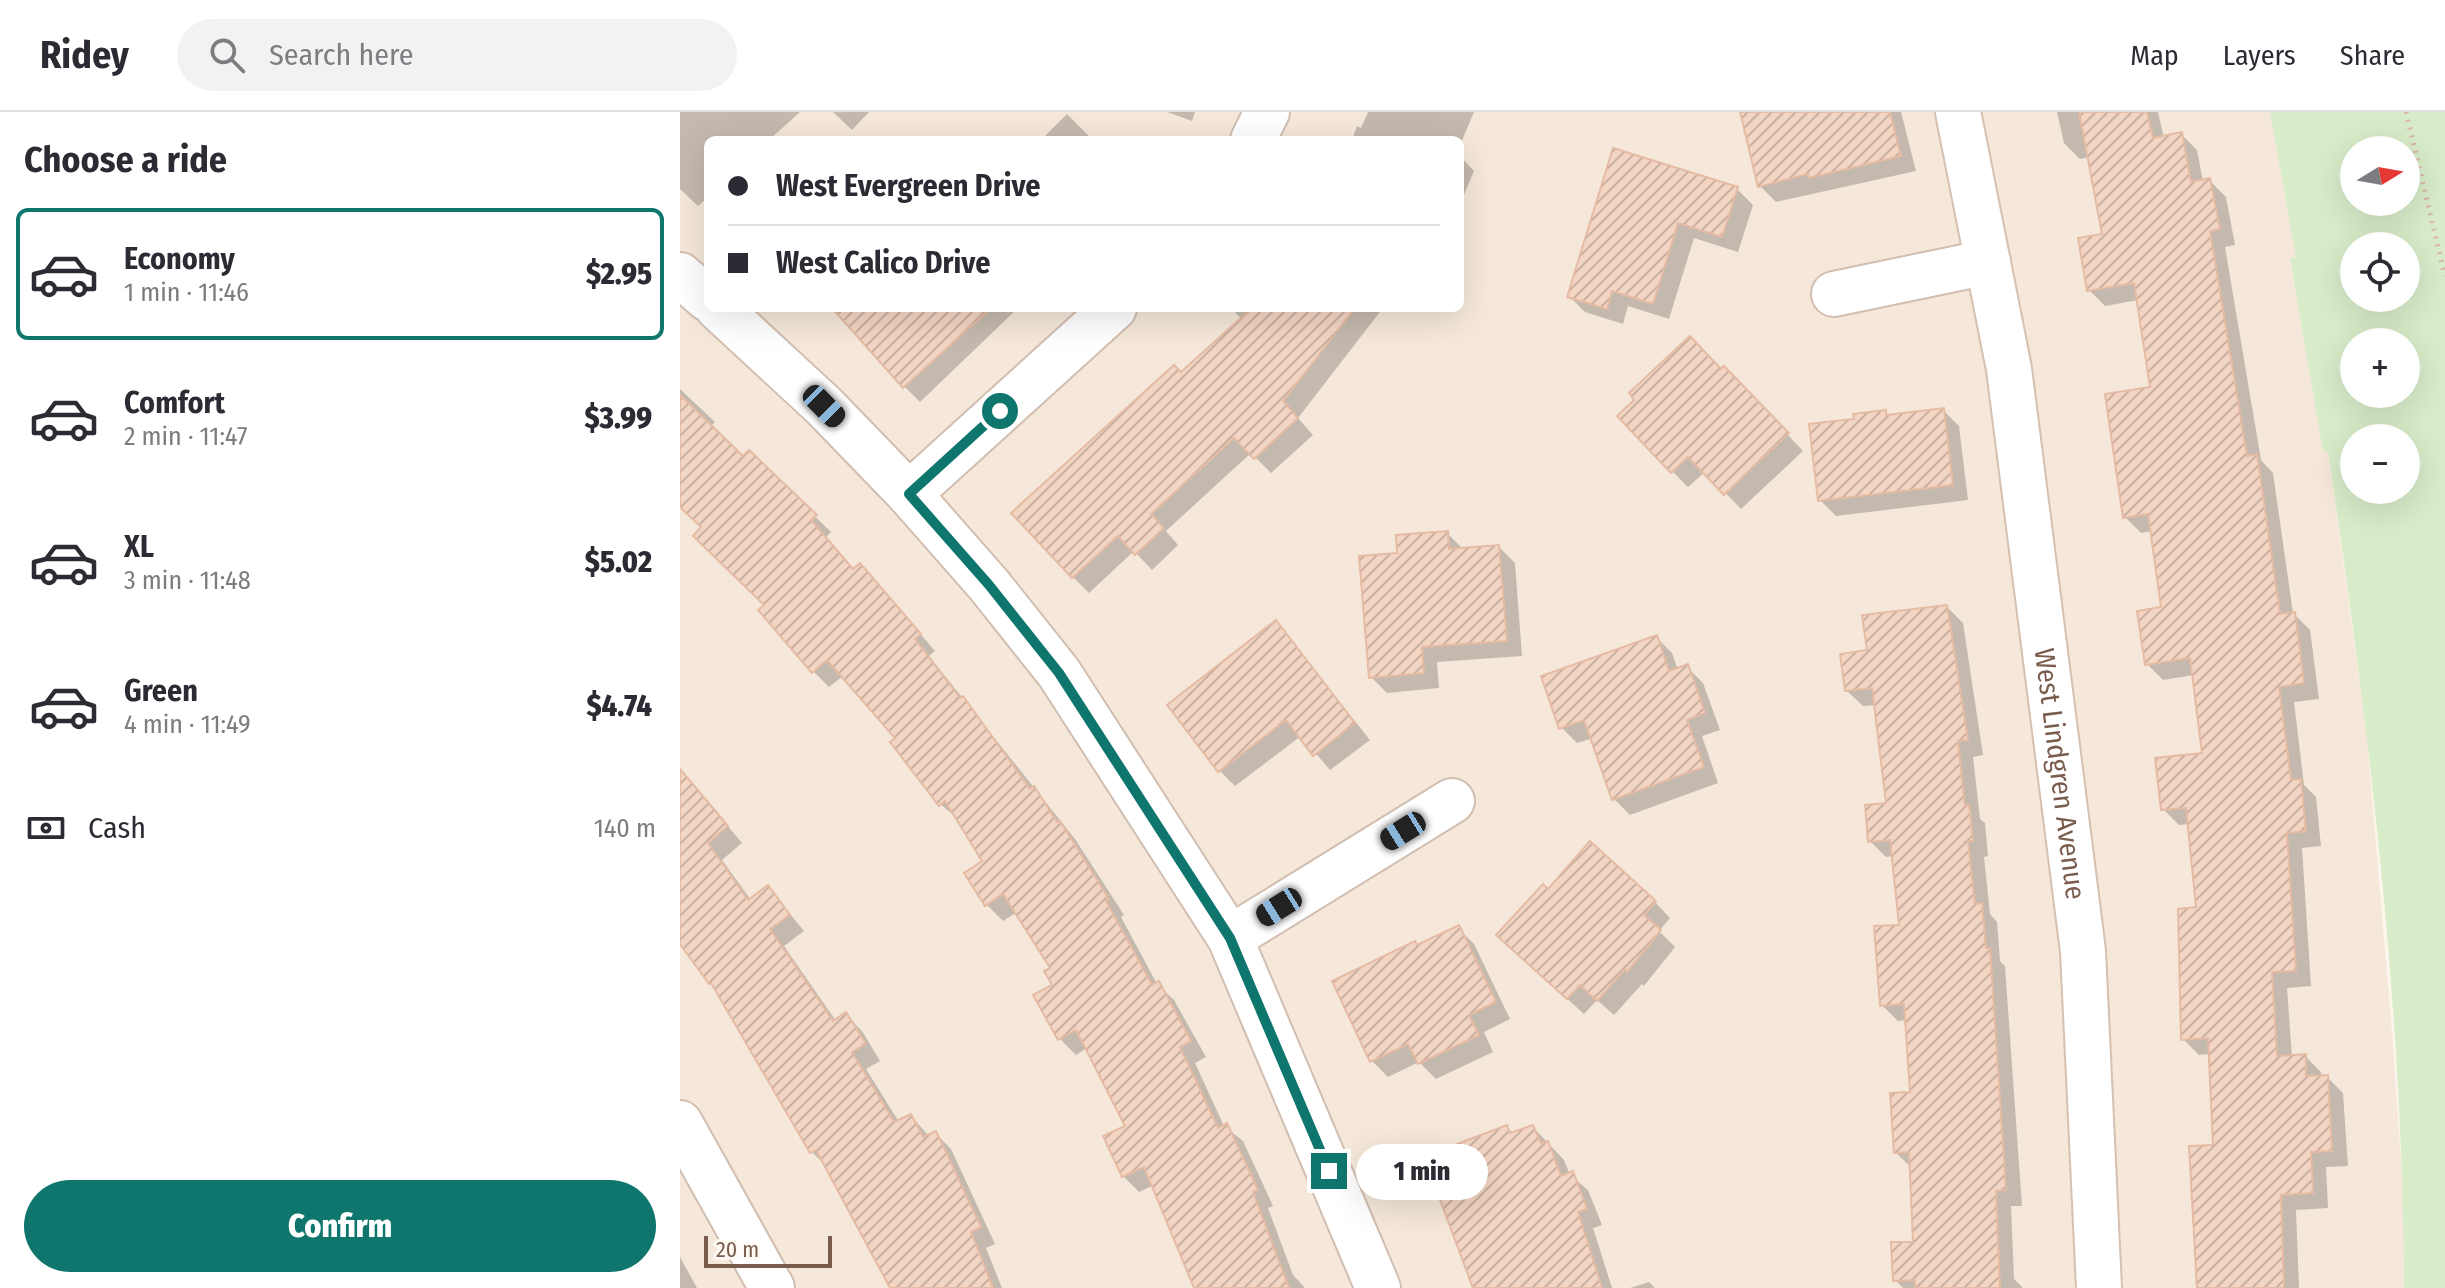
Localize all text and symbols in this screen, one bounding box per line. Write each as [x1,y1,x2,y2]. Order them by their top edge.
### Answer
search box [177,19,737,91]
text: Ridey [40,32,129,78]
icon: search [205,33,249,77]
text: Search here [269,37,414,73]
text: Map [2130,39,2179,72]
text: Layers [2223,39,2296,72]
text: Share [2340,39,2405,72]
north arrow [2340,136,2420,216]
map controls [2340,136,2420,504]
text: Choose a ride [24,138,227,182]
text: West Evergreen Drive [776,168,1040,204]
button: locate [2340,232,2420,312]
icon: car [28,238,100,310]
text: Economy [124,241,235,277]
text: West Calico Drive [776,245,990,281]
text: $2.95 [586,256,652,292]
text: 1 min · 11:46 [124,277,249,308]
button: + [2340,328,2420,408]
car [799,381,849,431]
icon: car [28,382,100,454]
text: Comfort [124,385,225,421]
route start [982,393,1018,429]
text: $3.99 [585,400,652,436]
text: 2 min · 11:47 [124,421,247,452]
button: − [2340,424,2420,504]
icon: car [28,526,100,598]
text: XL [124,529,154,565]
text: $5.02 [585,544,652,580]
text: 3 min · 11:48 [124,565,251,596]
street label: West Lindgren Avenue [2028,646,2093,901]
icon: car [28,670,100,742]
text: Green [124,673,198,709]
text: $4.74 [586,688,652,724]
text: 4 min · 11:49 [124,709,251,740]
icon: cash [24,806,68,850]
car [1376,808,1430,854]
text: Cash [88,810,146,846]
text: 140 m [594,813,656,844]
car [1252,884,1306,930]
callout: 1 min [1357,1143,1489,1199]
route end [1311,1153,1347,1189]
text: 1 min [1394,1156,1450,1187]
button: Confirm [24,1180,656,1272]
scale bar [704,1232,832,1268]
text: 20 m [716,1236,759,1263]

